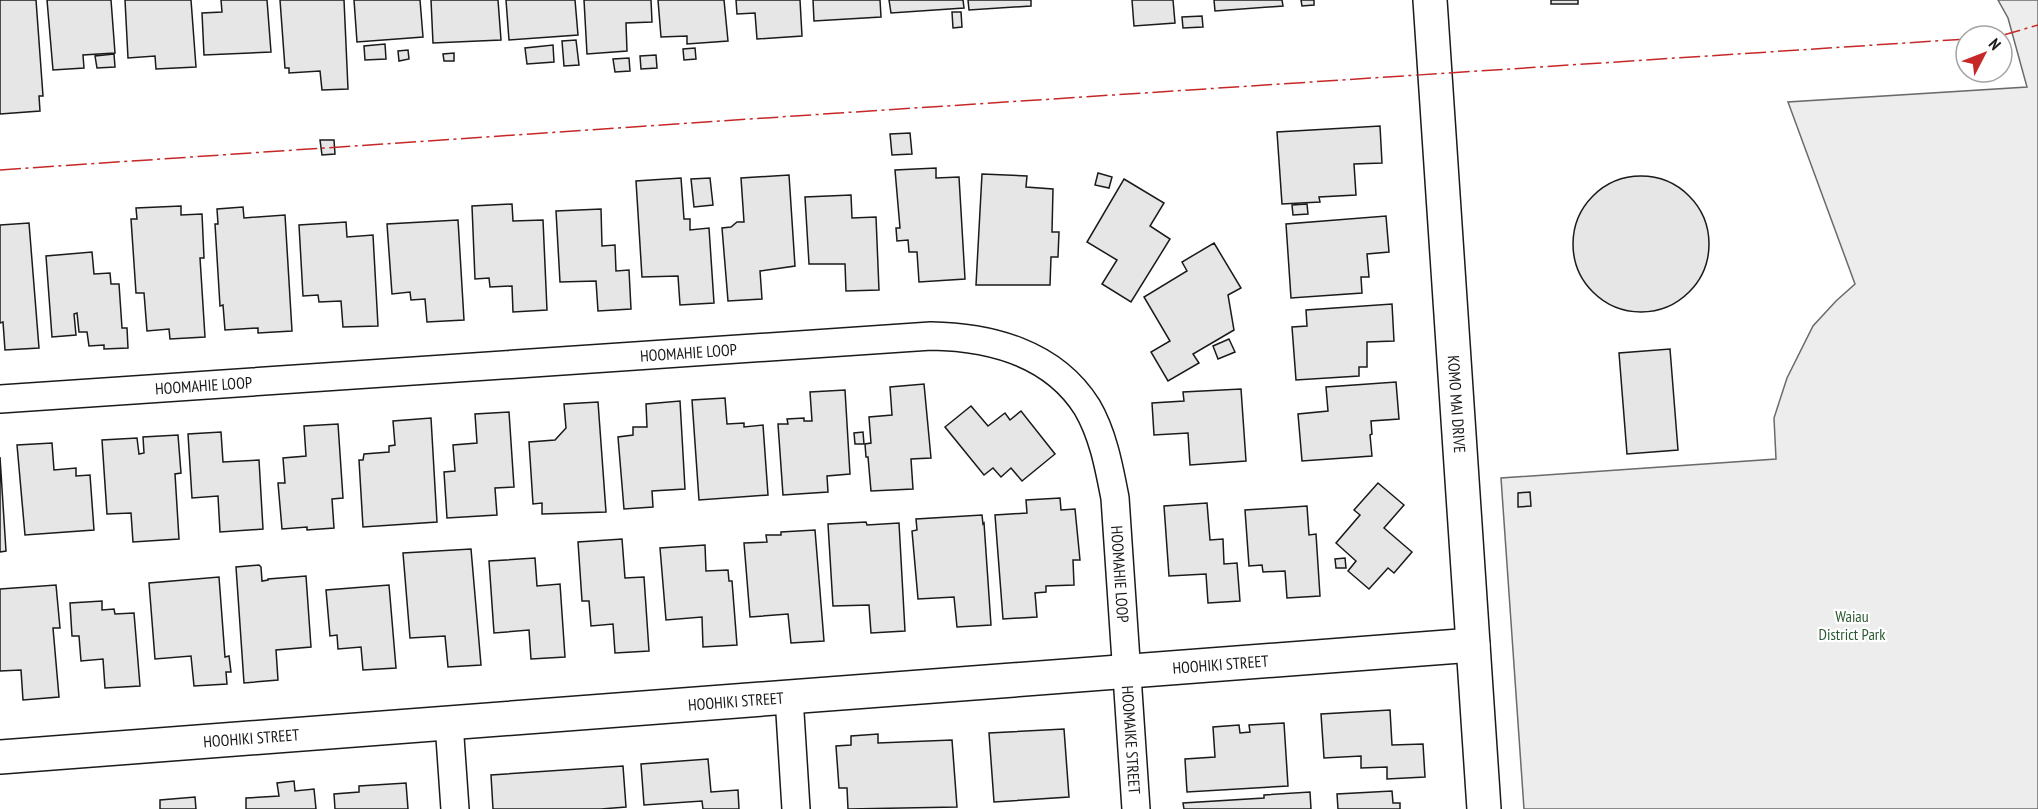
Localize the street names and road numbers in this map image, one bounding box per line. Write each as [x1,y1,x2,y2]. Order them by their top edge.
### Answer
street label: HOOMAHIE LOOP [639,339,738,366]
street label: KOMO MAI DRIVE [1444,355,1470,454]
street label: HOOMAHIE LOOP [154,372,253,398]
street label: HOOMAHIE LOOP [1107,525,1133,623]
street label: HOOHIKI STREET [1172,651,1269,678]
street label: HOOMAIKE STREET [1118,685,1145,795]
street label: HOOHIKI STREET [687,687,785,715]
street label: HOOHIKI STREET [203,724,300,752]

